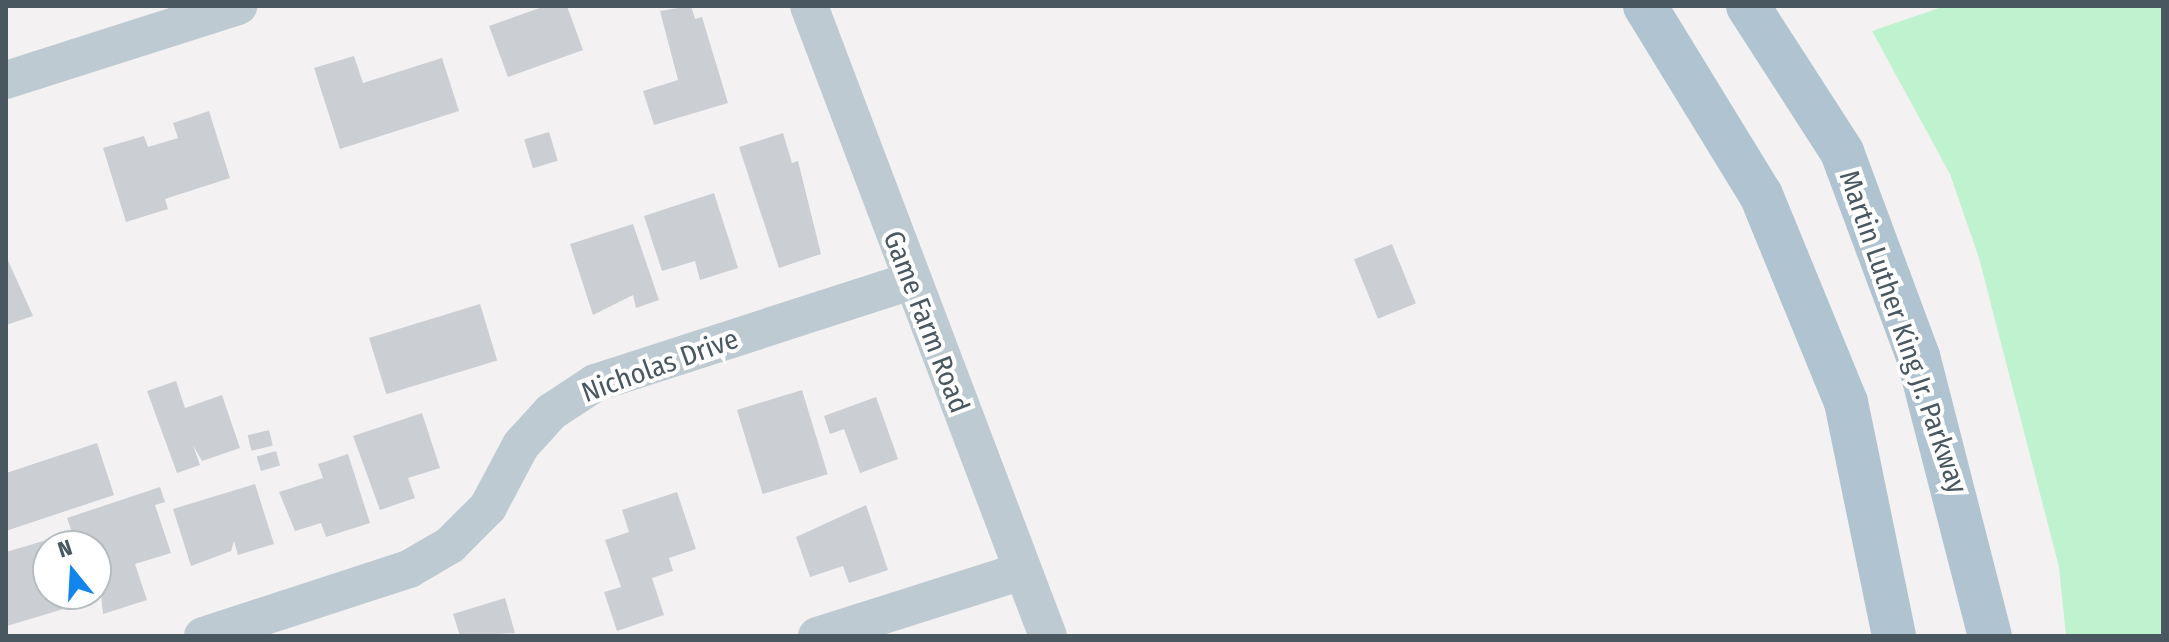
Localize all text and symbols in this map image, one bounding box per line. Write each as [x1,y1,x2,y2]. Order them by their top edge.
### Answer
street label: Martin Luther King Jr. Parkway [1832,166,1974,498]
street label: Game Farm Road [876,226,976,418]
street label: Nicholas Drive [577,322,743,410]
north arrow [32,530,112,610]
text: N [55,534,75,563]

